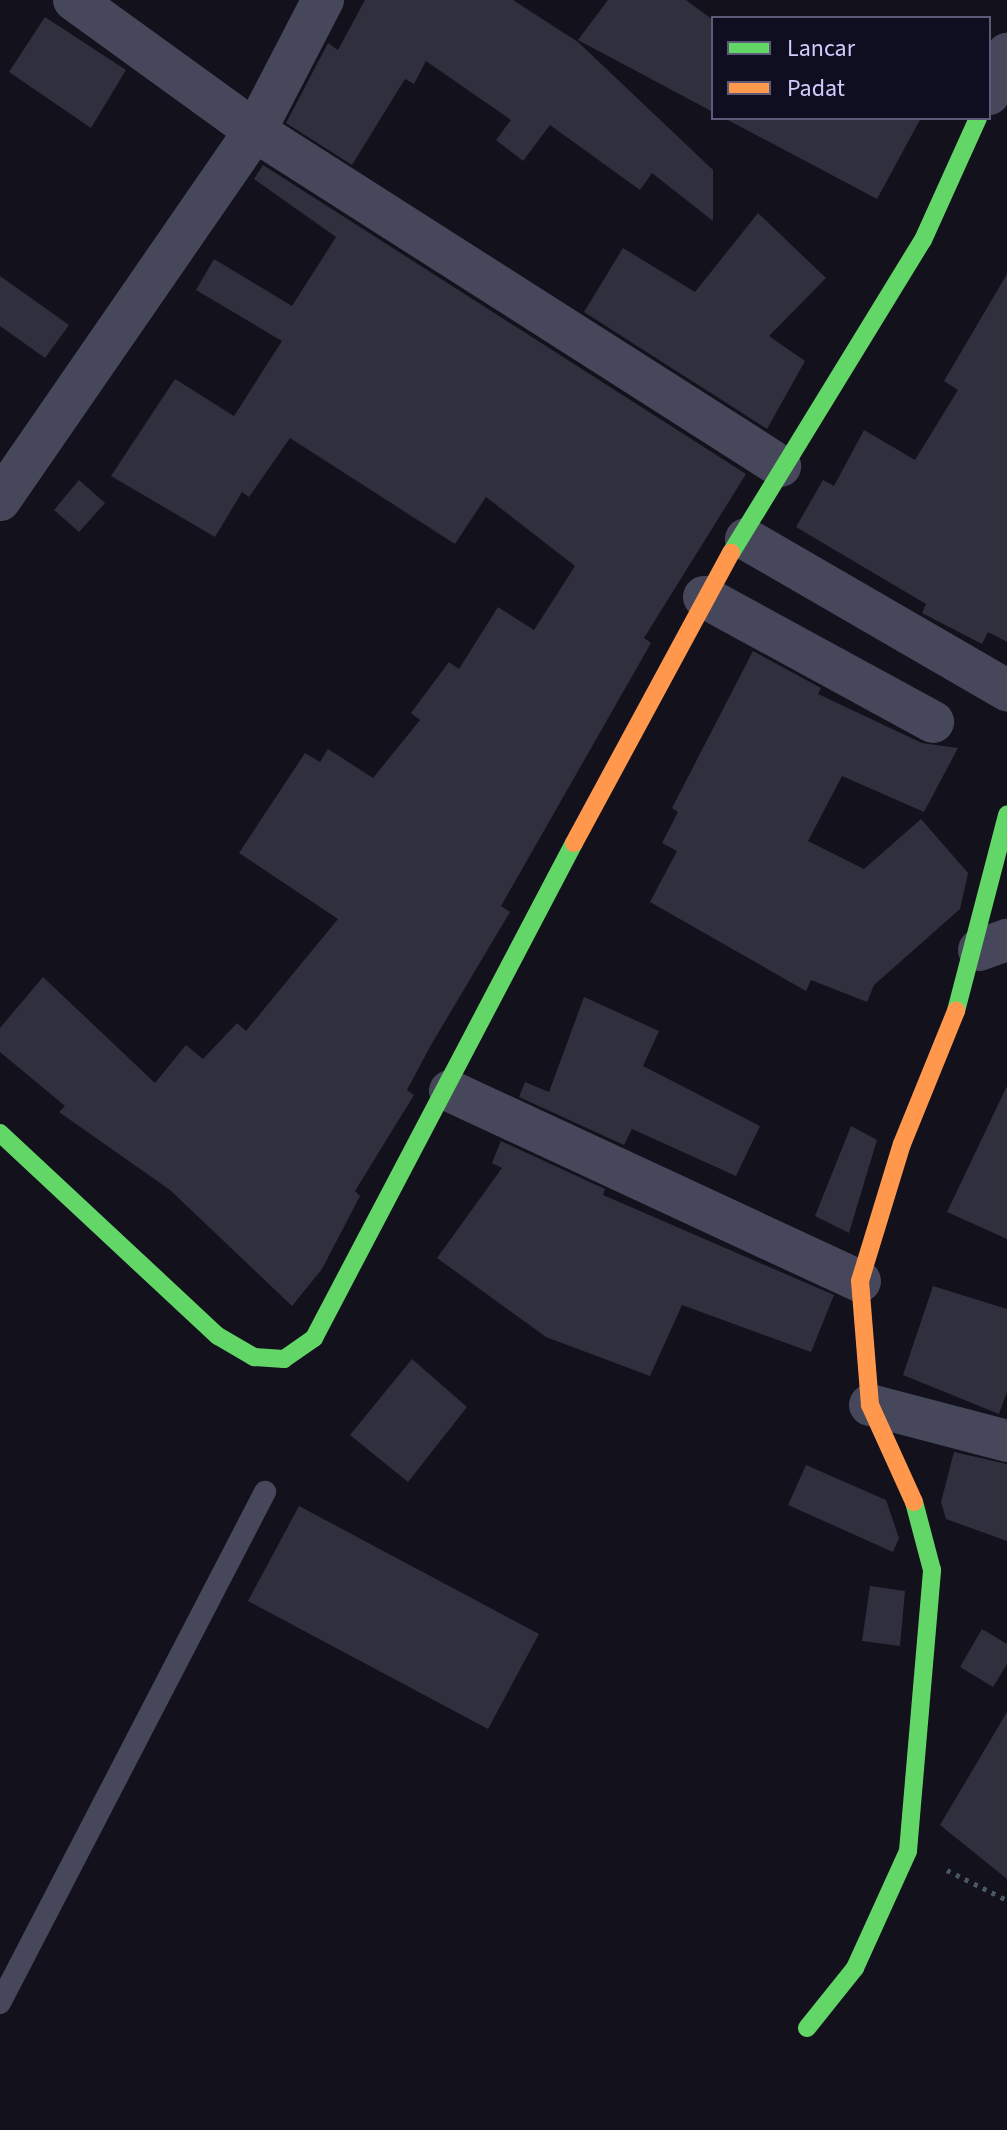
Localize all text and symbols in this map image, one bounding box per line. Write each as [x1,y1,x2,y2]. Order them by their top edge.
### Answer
legend [711,16,991,120]
text: Lancar [787,31,855,66]
text: Padat [787,71,845,106]

